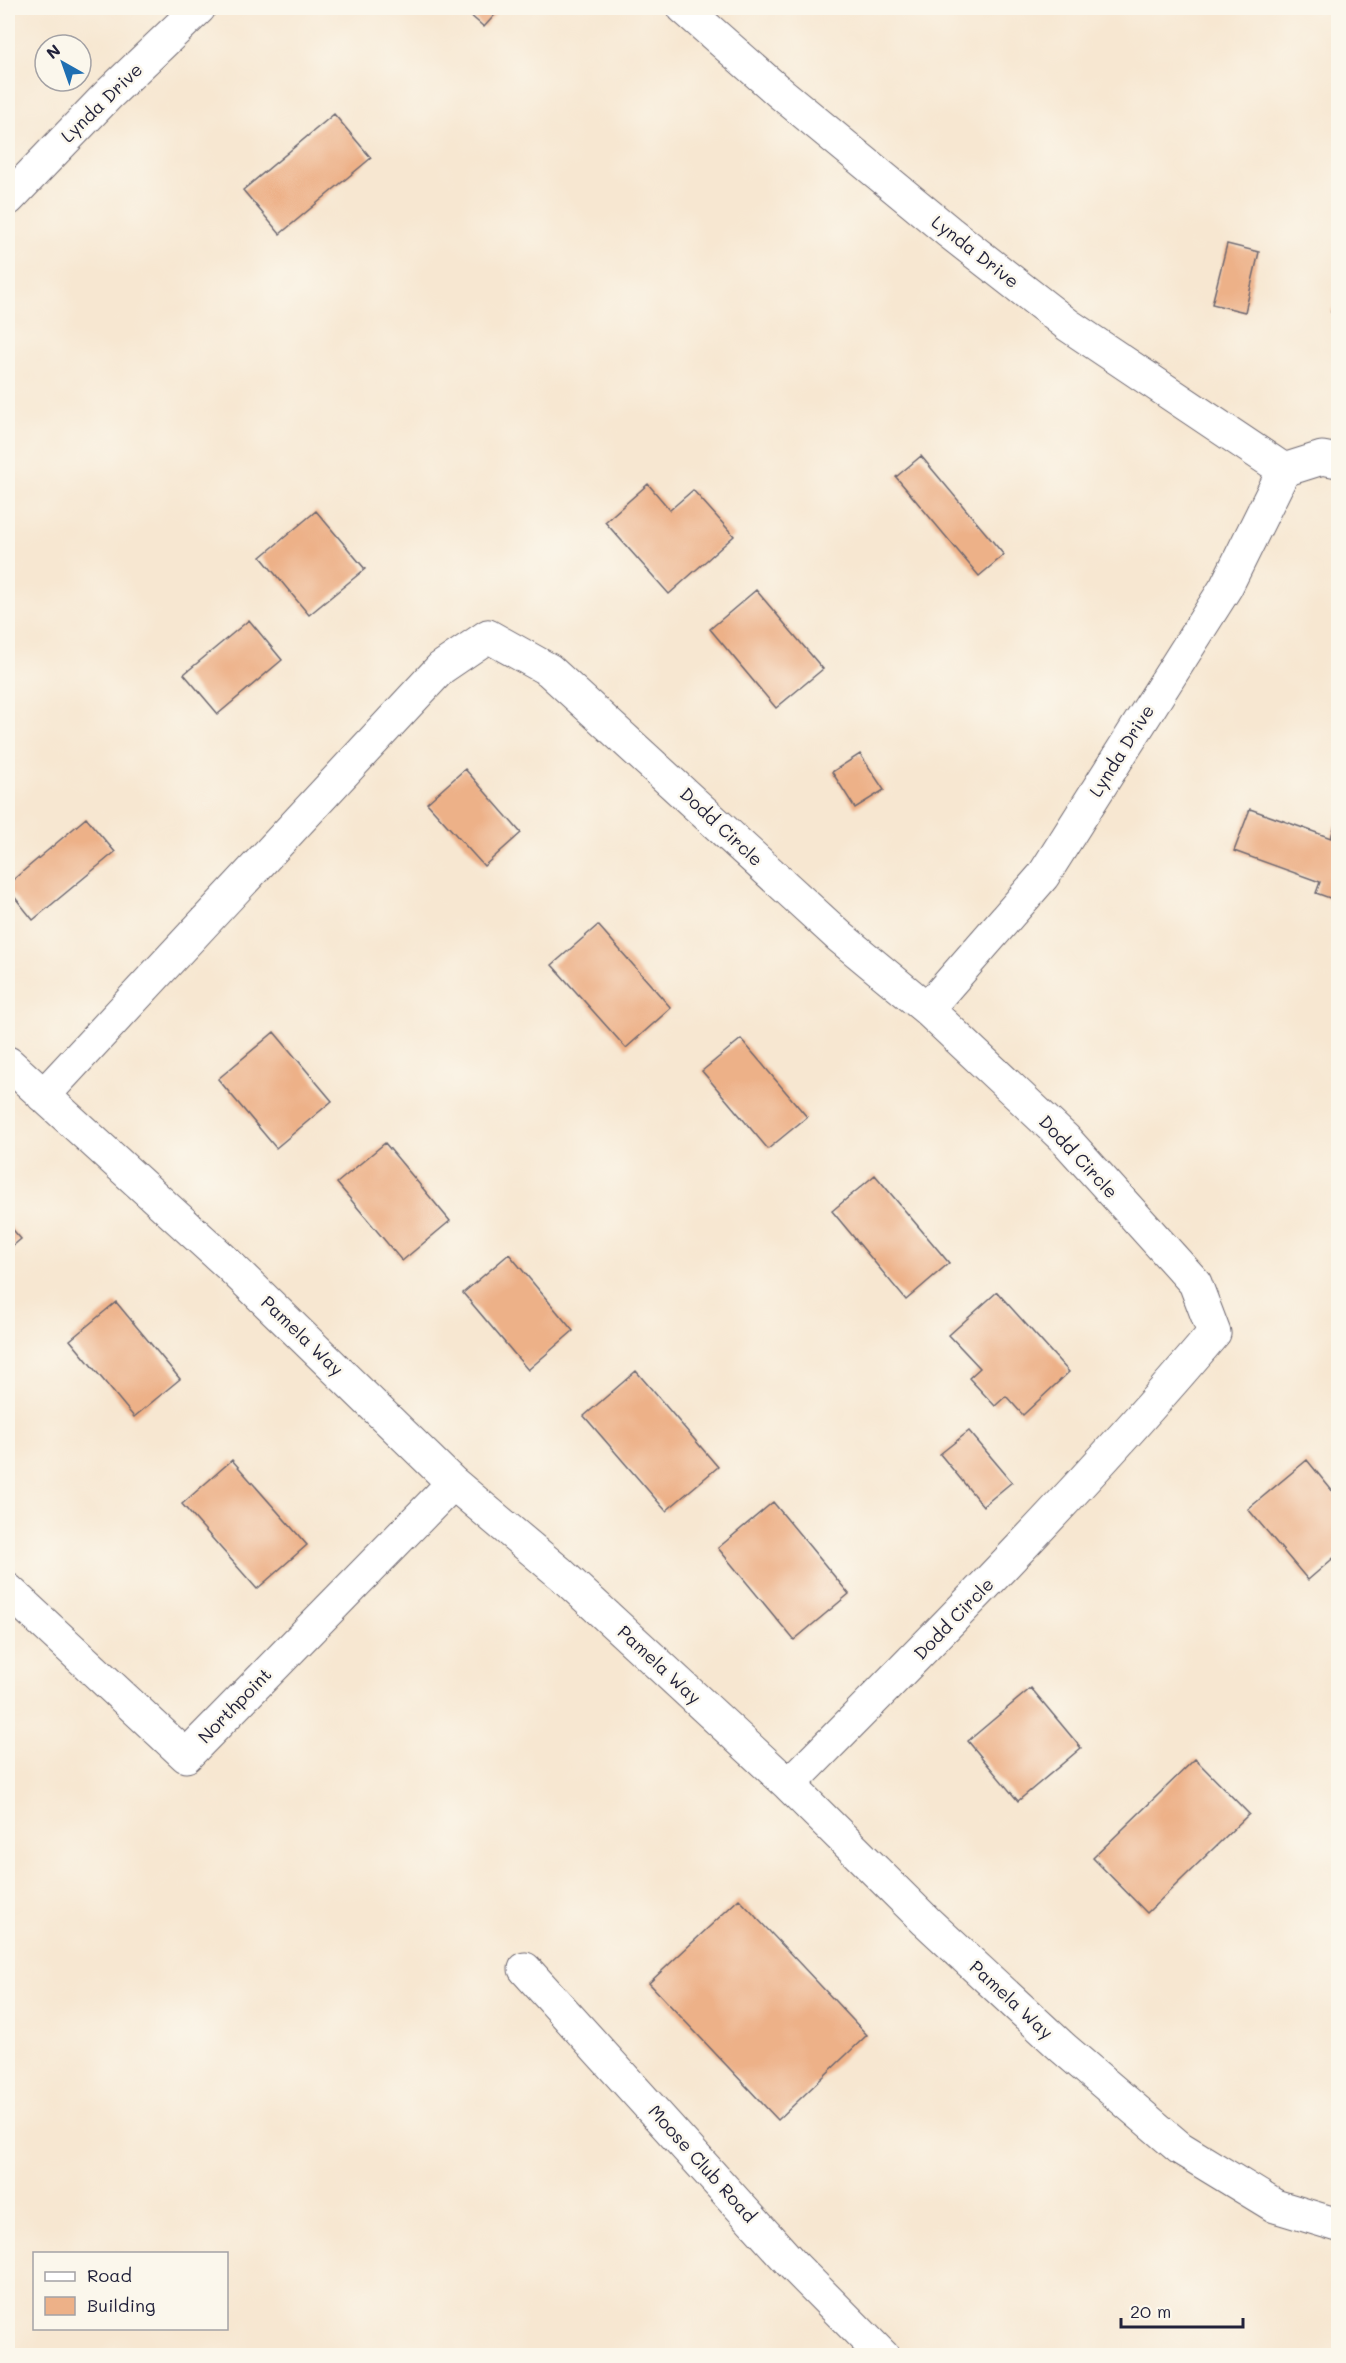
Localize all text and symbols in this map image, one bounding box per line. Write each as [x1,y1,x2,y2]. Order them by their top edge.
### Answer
north arrow [33,33,93,93]
text: N [42,39,64,63]
street label: Lynda Drive [55,57,147,147]
street label: Lynda Drive [927,209,1024,293]
street label: Lynda Drive [1083,700,1159,801]
street label: Dodd Circle [675,782,768,871]
street label: Dodd Circle [1034,1110,1123,1203]
street label: Pamela Way [256,1290,349,1381]
street label: Dodd Circle [908,1572,998,1665]
street label: Pamela Way [613,1619,706,1709]
street label: Northpoint [192,1662,276,1748]
street label: Pamela Way [965,1954,1058,2044]
street label: Moose Club Road [643,2099,762,2227]
legend [33,2252,228,2330]
text: Road [87,2263,132,2287]
scale bar [1121,2291,1242,2329]
text: Building [87,2293,155,2317]
text: 20 m [1130,2299,1171,2323]

